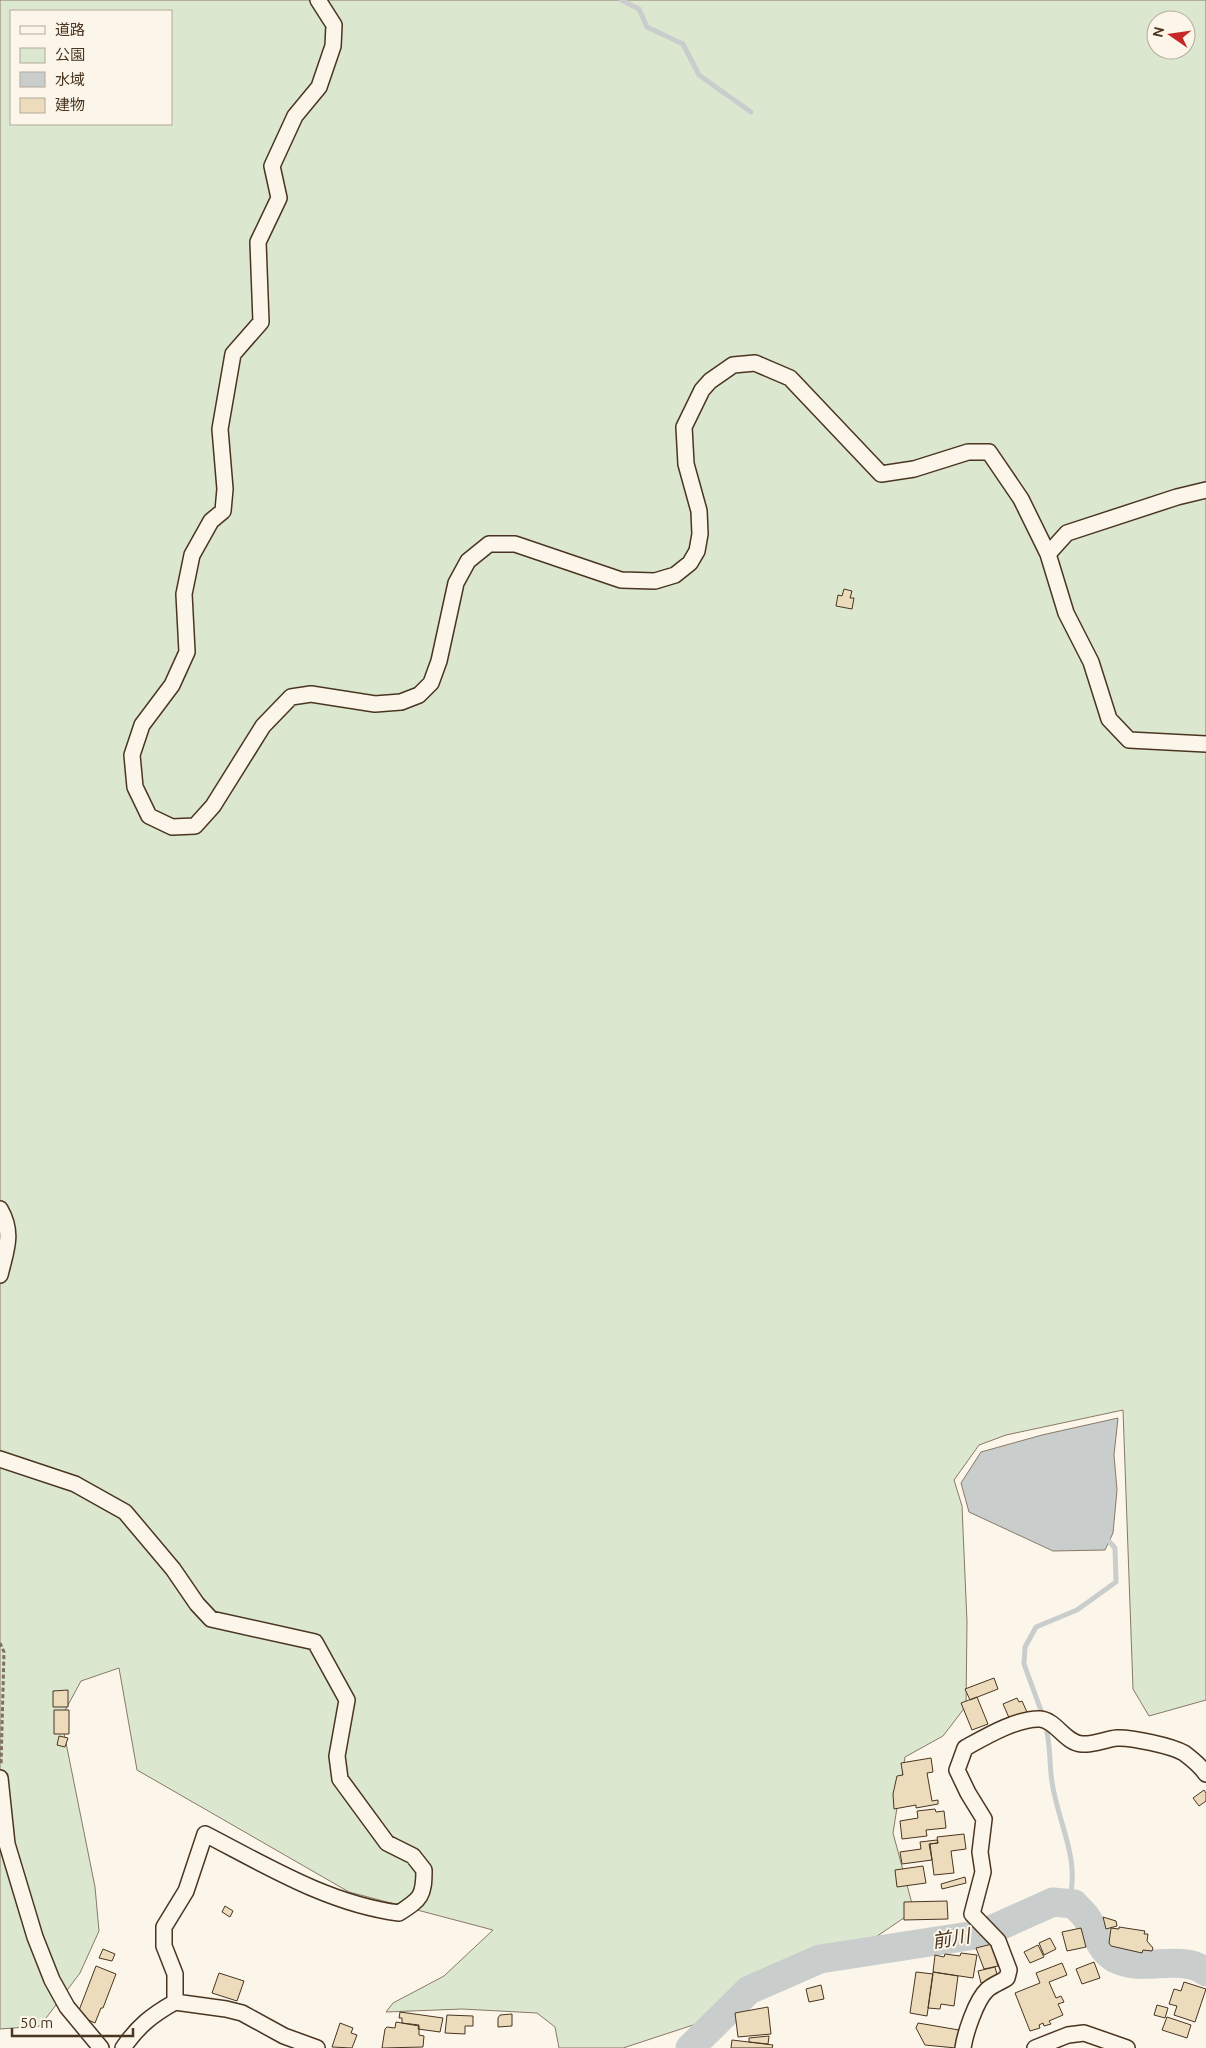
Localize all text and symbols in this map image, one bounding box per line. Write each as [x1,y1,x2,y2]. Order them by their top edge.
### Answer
legend [10,10,172,125]
north arrow [1146,10,1196,60]
text: 道路 [55,21,85,38]
text: N [1149,25,1167,39]
text: 公園 [55,46,85,63]
text: 水域 [55,71,85,88]
text: 建物 [55,96,85,113]
water label: 前川 [931,1924,973,1952]
scale bar [12,2006,134,2038]
text: 50 m [20,2014,53,2031]

